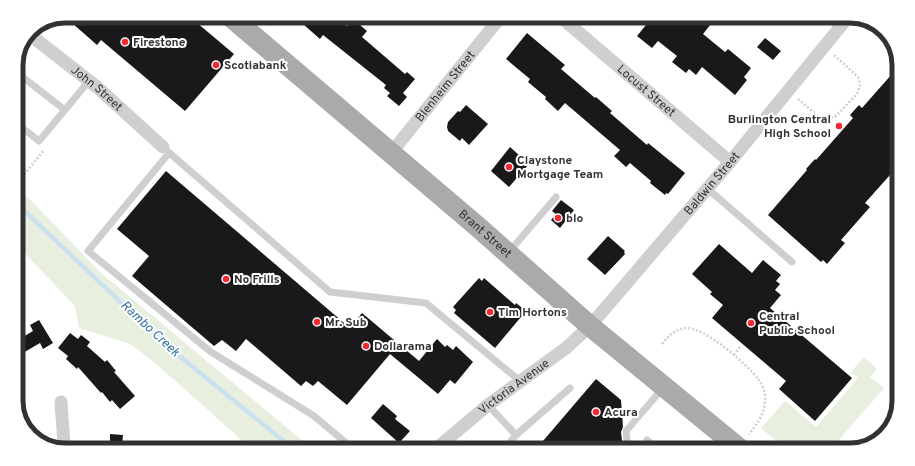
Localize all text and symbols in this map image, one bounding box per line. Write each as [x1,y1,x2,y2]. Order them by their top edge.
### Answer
place label: Firestone [133,35,186,51]
marker: Firestone [120,37,130,47]
street label: Blenheim Street [412,48,479,126]
place label: Scotiabank [224,58,287,74]
marker: Scotiabank [211,60,221,70]
street label: Locust Street [613,62,679,121]
street label: John Street [67,63,126,115]
place label: Burlington Central High School [728,112,831,142]
marker: Burlington Central High School [834,121,844,131]
street label: Baldwin Street [681,149,744,219]
place label: Claystone Mortgage Team [517,153,603,183]
marker: Claystone Mortgage Team [504,162,514,172]
street label: Brant Street [455,207,515,262]
place label: blo [566,211,583,227]
marker: blo [553,213,563,223]
place label: No Frills [234,272,280,288]
marker: No Frills [221,274,231,284]
water label: Rambo Creek [117,298,183,361]
place label: Tim Hortons [498,305,567,321]
marker: Tim Hortons [485,307,495,317]
place label: Central Public School [759,309,835,339]
place label: Mr. Sub [325,315,367,331]
marker: Mr. Sub [312,317,322,327]
marker: Central Public School [746,318,756,328]
place label: Dollarama [374,339,432,355]
marker: Dollarama [361,341,371,351]
street label: Victoria Avenue [475,356,553,419]
place label: Acura [604,405,638,421]
marker: Acura [591,407,601,417]

